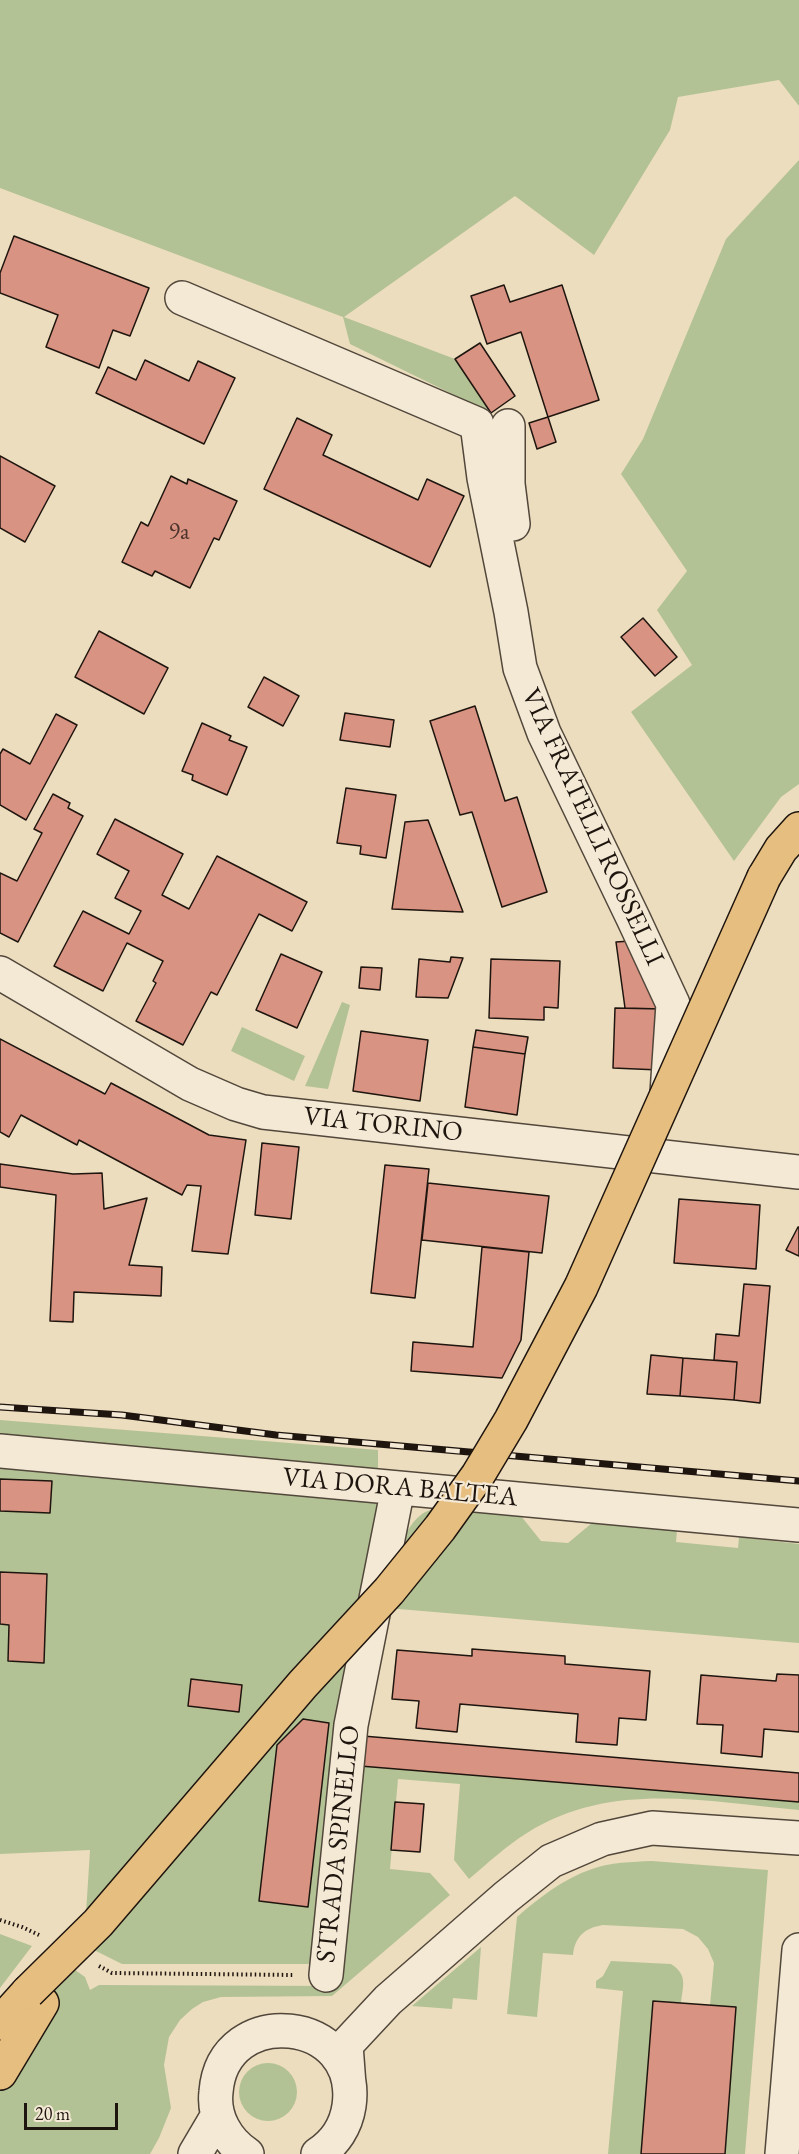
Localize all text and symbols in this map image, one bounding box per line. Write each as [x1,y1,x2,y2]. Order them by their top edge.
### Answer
house number: 9a [168,518,190,546]
street label: VIA FRATELLI ROSSELLI [513,683,671,971]
street label: VIA TORINO [302,1101,464,1149]
street label: VIA DORA BALTEA [281,1462,519,1514]
street label: STRADA SPINELLO [310,1724,368,1964]
scale bar [27,2091,122,2129]
text: 20 m [35,2102,70,2125]

